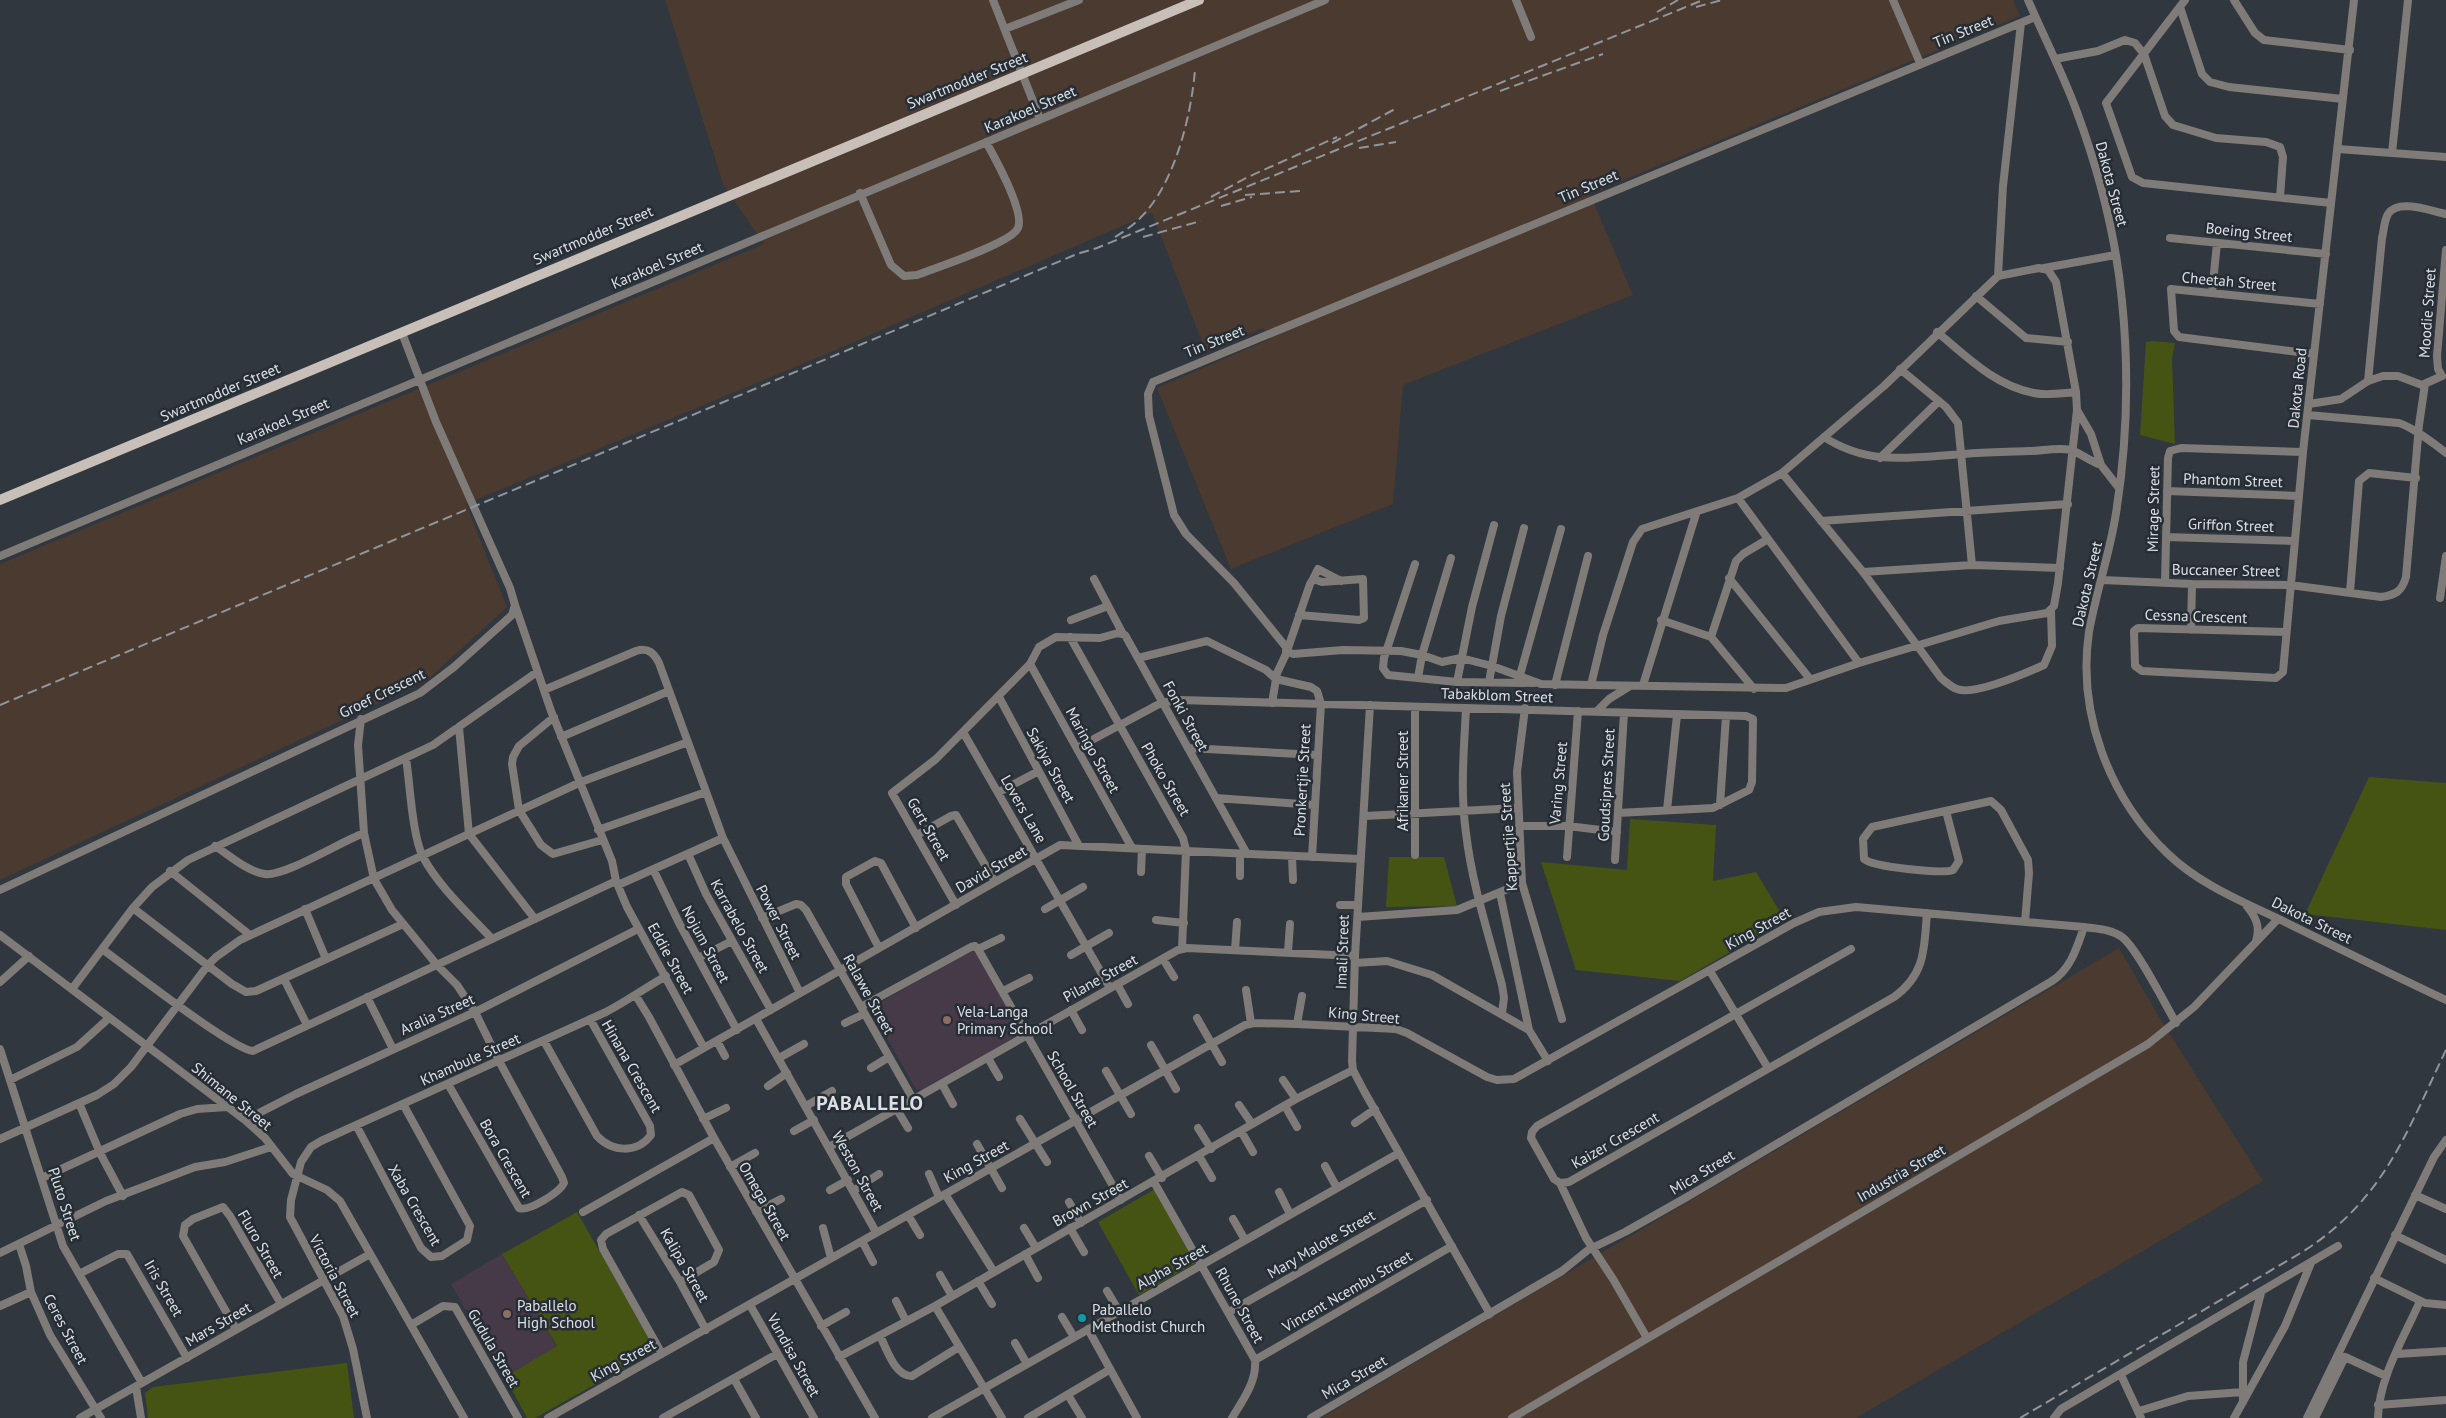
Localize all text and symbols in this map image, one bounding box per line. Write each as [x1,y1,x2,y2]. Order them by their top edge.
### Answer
street label: Tin Street [1930,10,1996,52]
street label: Swartmodder Street [904,47,1030,113]
street label: Karakoel Street [981,81,1079,137]
street label: Dakota Street [2092,139,2132,229]
street label: Tin Street [1555,165,1621,207]
street label: Swartmodder Street [530,201,656,269]
street label: Boeing Street [2205,218,2293,246]
street label: Karakoel Street [608,237,706,293]
street label: Cheetah Street [2181,267,2277,295]
street label: Moodie Street [2414,267,2440,359]
street label: Tin Street [1181,320,1247,362]
street label: Dakota Road [2283,347,2311,429]
street label: Swartmodder Street [157,358,283,426]
street label: Karakoel Street [234,393,332,449]
street label: Mirage Street [2143,466,2163,552]
street label: Phantom Street [2183,469,2283,491]
street label: Griffon Street [2188,514,2274,536]
street label: Dakota Street [2068,539,2106,629]
street label: Buccaneer Street [2172,560,2280,580]
street label: Cessna Crescent [2144,605,2248,627]
street label: Groef Crescent [336,664,428,722]
street label: Fonki Street [1159,677,1213,755]
street label: Tabakblom Street [1441,684,1553,706]
street label: Maringo Street [1062,704,1124,796]
street label: Pronkertjie Street [1290,723,1314,837]
street label: Sakiya Street [1022,724,1080,806]
street label: Goudsipres Street [1594,728,1618,842]
street label: Afrikaner Street [1393,731,1412,831]
street label: Phoko Street [1137,739,1195,819]
street label: Varing Street [1545,741,1571,826]
street label: Lovers Lane [997,772,1051,846]
street label: Kappertjie Street [1495,782,1521,892]
street label: Gert Street [903,794,955,864]
street label: David Street [952,841,1030,897]
street label: Karrabelo Street [706,876,774,976]
street label: Power Street [752,881,806,963]
street label: Dakota Street [2269,892,2355,948]
street label: Nojum Street [678,902,734,986]
street label: King Street [1722,902,1794,954]
street label: Imali Street [1331,914,1353,990]
street label: Eddie Street [644,919,698,997]
street label: Pilane Street [1059,950,1141,1006]
street label: Ralawe Street [839,951,899,1037]
street label: Aralia Street [397,989,477,1039]
place label: Vela-Langa Primary School [956,1002,1053,1038]
street label: King Street [1327,1002,1401,1028]
marker: Vela-Langa Primary School [941,1014,953,1026]
street label: Hinana Crescent [598,1016,666,1116]
street label: Khambule Street [417,1028,523,1090]
street label: School Street [1043,1047,1103,1131]
street label: Shimane Street [188,1058,276,1134]
district label: PABALLELO [816,1090,924,1116]
street label: Kaizer Crescent [1568,1107,1662,1173]
street label: Bora Crescent [476,1115,536,1201]
street label: Weston Street [828,1127,888,1215]
street label: King Street [940,1135,1012,1187]
street label: Industria Street [1853,1140,1949,1206]
street label: Mica Street [1666,1145,1738,1199]
street label: Omega Street [735,1158,795,1244]
street label: Xaba Crescent [384,1161,446,1249]
street label: Pluto Street [44,1165,86,1243]
street label: Brown Street [1049,1174,1131,1230]
street label: Mary Malote Street [1264,1205,1378,1283]
street label: Fluro Street [234,1206,288,1282]
street label: Kalipa Street [656,1225,714,1305]
street label: Victoria Street [305,1230,365,1321]
street label: Alpha Street [1133,1238,1211,1294]
street label: Vincent Ncembu Street [1278,1246,1415,1336]
street label: Iris Street [140,1256,188,1320]
street label: Rhune Street [1211,1264,1269,1346]
street label: Ceres Street [40,1291,92,1367]
place label: Paballelo High School [517,1296,595,1332]
street label: Mars Street [182,1298,254,1350]
place label: Paballelo Methodist Church [1092,1300,1205,1336]
street label: Gudula Street [464,1305,524,1391]
marker: Paballelo High School [501,1308,513,1320]
street label: Vundisa Street [763,1309,825,1400]
marker: Paballelo Methodist Church [1076,1312,1088,1324]
street label: King Street [587,1334,659,1386]
street label: Mica Street [1318,1351,1390,1403]

